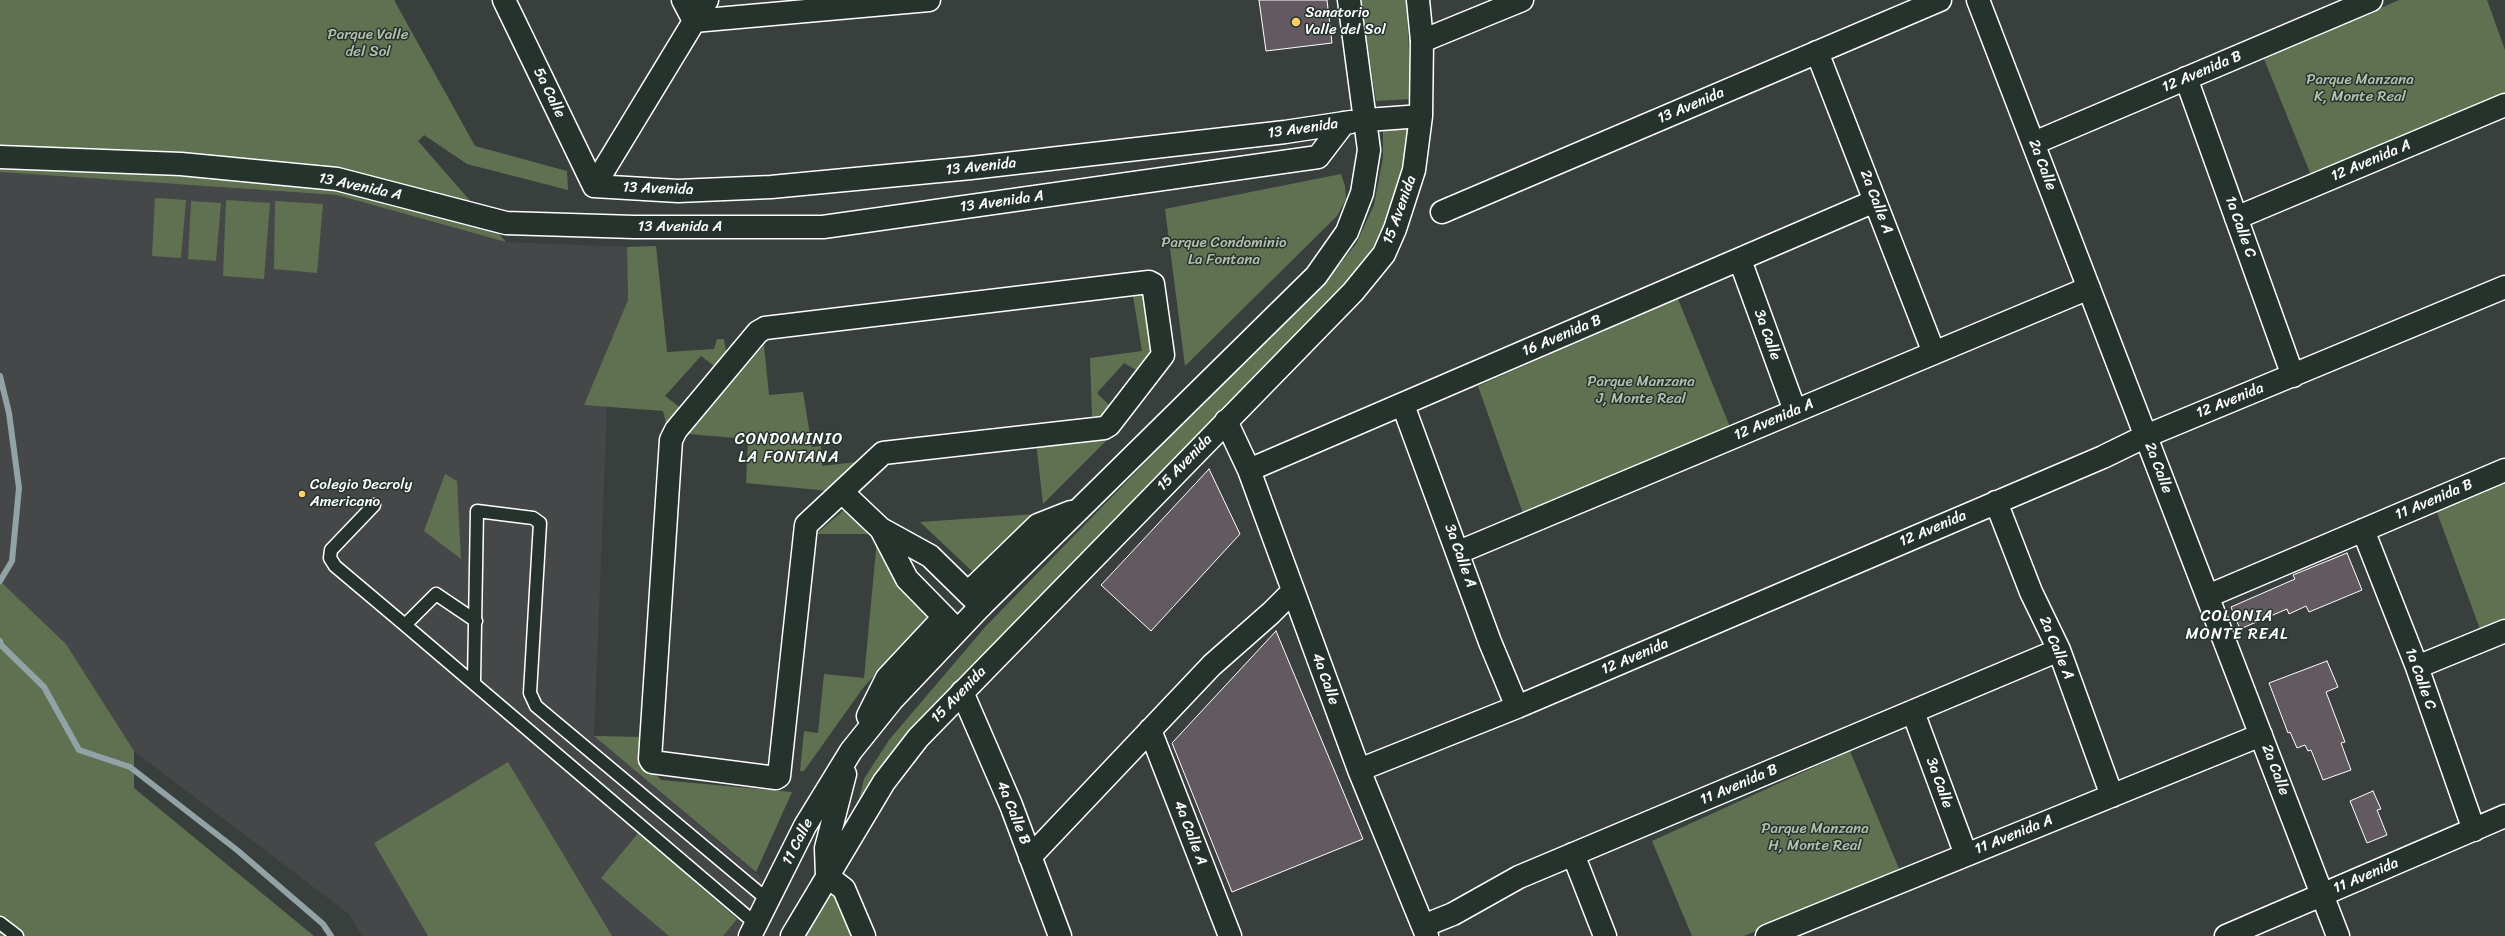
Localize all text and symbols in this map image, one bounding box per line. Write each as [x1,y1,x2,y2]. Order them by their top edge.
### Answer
place label: Sanatorio Valle del Sol [1305,4,1386,39]
marker: Sanatorio Valle del Sol [1290,16,1302,28]
park label: Parque Valle del Sol [328,26,408,61]
street label: 12 Avenida B [2160,47,2244,97]
street label: 5a Calle [529,65,569,121]
park label: Parque Manzana K, Monte Real [2306,71,2414,106]
street label: 13 Avenida [1655,84,1727,128]
street label: 13 Avenida [1267,115,1339,143]
street label: 12 Avenida A [2328,136,2414,186]
street label: 2a Calle [2024,137,2060,193]
street label: 13 Avenida [945,154,1017,180]
street label: 2a Calle A [1856,168,1896,236]
street label: 13 Avenida A [317,169,403,205]
street label: 15 Avenida [1379,173,1421,247]
street label: 13 Avenida [622,179,694,199]
street label: 13 Avenida A [959,187,1045,217]
street label: 1a Calle C [2221,194,2259,260]
street label: 13 Avenida A [638,218,722,236]
park label: Parque Condominio La Fontana [1161,234,1287,269]
street label: 3a Calle [1750,307,1784,363]
street label: 16 Avenida B [1520,311,1604,361]
park label: Parque Manzana J, Monte Real [1587,373,1695,408]
street label: 12 Avenida [2194,379,2266,423]
street label: 12 Avenida A [1731,395,1817,445]
district label: CONDOMINIO LA FONTANA [735,430,843,468]
street label: 15 Avenida [1154,431,1216,495]
street label: 2a Calle [2140,440,2176,496]
place label: Colegio Decroly Americano [310,476,412,511]
street label: 11 Avenida B [2393,476,2475,524]
marker: Colegio Decroly Americano [297,489,307,499]
street label: 12 Avenida [1897,507,1969,551]
street label: 3a Calle A [1440,522,1480,590]
district label: COLONIA MONTE REAL [2186,607,2288,645]
street label: 2a Calle A [2035,614,2077,682]
street label: 12 Avenida [1599,635,1671,679]
street label: 1a Calle C [2401,646,2439,712]
street label: 4a Calle [1307,651,1343,707]
street label: 15 Avenida [928,663,990,727]
street label: 2a Calle [2257,742,2293,798]
street label: 3a Calle [1922,755,1956,811]
street label: 11 Avenida B [1698,761,1780,809]
street label: 4a Calle B [992,778,1034,848]
street label: 4a Calle A [1169,798,1211,868]
street label: 11 Avenida A [1972,811,2056,859]
street label: 11 Calle [779,816,817,868]
park label: Parque Manzana H, Monte Real [1761,820,1869,855]
street label: 11 Avenida [2331,854,2401,898]

